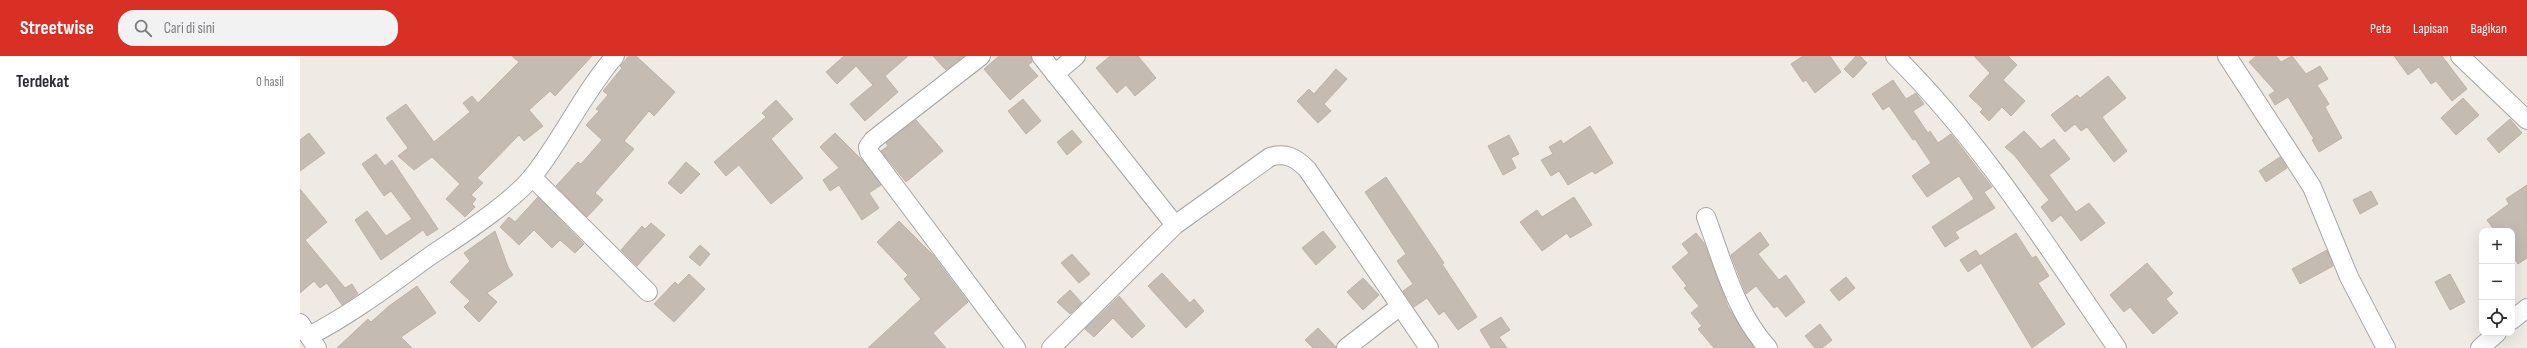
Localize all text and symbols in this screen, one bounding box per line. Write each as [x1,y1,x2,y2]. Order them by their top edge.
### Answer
search box [118,10,398,46]
text: Streetwise [20,17,94,40]
icon: search [132,17,154,39]
text: Cari di sini [164,19,215,38]
text: Peta [2370,20,2391,37]
text: Lapisan [2413,20,2448,37]
text: Bagikan [2470,20,2507,37]
text: Terdekat [16,72,69,92]
text: 0 hasil [256,74,284,90]
map controls [2479,228,2515,336]
button: + [2479,228,2515,264]
button: − [2479,264,2515,300]
button: locate [2479,300,2515,336]

